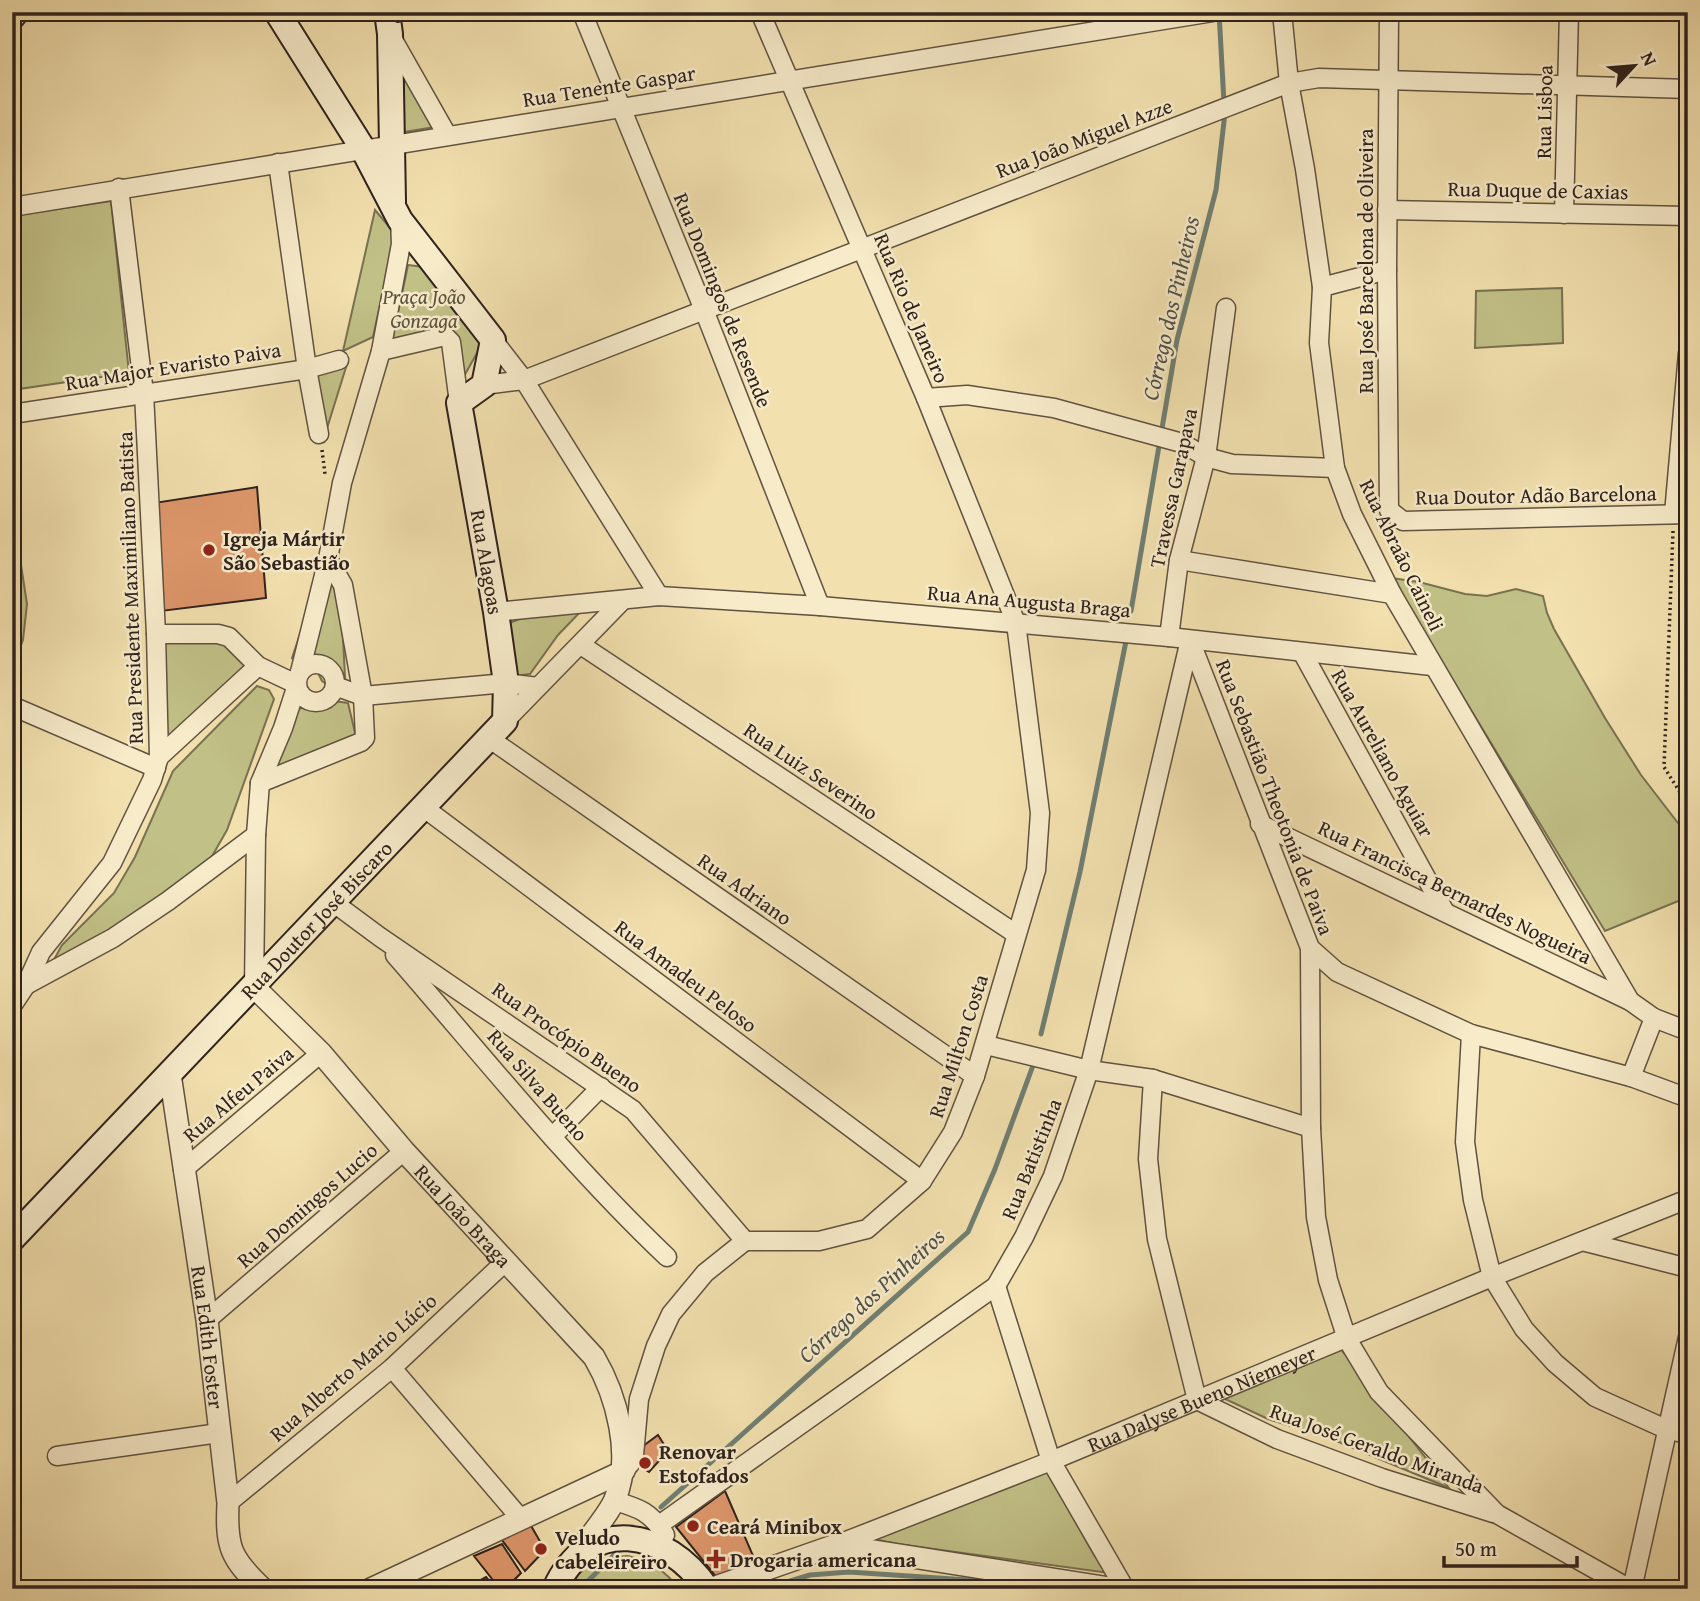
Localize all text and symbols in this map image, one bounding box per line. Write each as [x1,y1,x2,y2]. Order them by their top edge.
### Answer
north arrow [1598,32,1668,102]
text: N [1634,47,1665,71]
street label: Rua Tenente Gaspar [520,57,698,115]
street label: Rua Lisboa [1528,65,1560,159]
street label: Rua João Miguel Azze [991,90,1177,186]
street label: Rua José Barcelona de Oliveira [1350,129,1381,393]
street label: Rua Duque de Caxias [1447,173,1629,207]
street label: Rua Domingos de Resende [666,188,780,412]
water label: Córrego dos Pinheiros [1133,212,1207,403]
street label: Rua Rio de Janeiro [866,228,958,388]
park label: Praça João Gonzaga [381,281,466,336]
street label: Rua Major Evaristo Paiva [63,334,283,398]
street label: Travessa Garapava [1141,405,1205,571]
street label: Rua Presidente Maximiliano Batista [109,431,151,745]
street label: Rua Abraão Caineli [1352,474,1452,636]
street label: Rua Doutor Adão Barcelona [1415,477,1657,513]
street label: Rua Alagoas [463,507,511,617]
place label: Igreja Mártir São Sebastião [223,523,350,578]
marker: Igreja Mártir São Sebastião [201,542,217,558]
street label: Rua Ana Augusta Braga [926,577,1132,625]
street label: Rua Sebastião Theotonia de Paiva [1208,655,1342,939]
street label: Rua Aureliano Aguiar [1324,663,1442,843]
street label: Rua Luiz Severino [738,714,884,828]
street label: Rua Francisca Bernardes Nogueira [1313,812,1597,972]
street label: Rua Doutor José Biscaro [233,833,399,1006]
street label: Rua Adriano [691,845,799,933]
street label: Rua Amadeu Peloso [608,912,764,1040]
street label: Rua Milton Costa [920,970,996,1122]
street label: Rua Procópio Bueno [486,974,648,1100]
street label: Rua Silva Bueno [480,1022,596,1148]
street label: Rua Alfeu Paiva [176,1038,300,1150]
street label: Rua Batistinha [993,1094,1069,1224]
street label: Rua Domingos Lucio [230,1135,384,1275]
street label: Rua João Braga [407,1157,519,1274]
water label: Córrego dos Pinheiros [790,1219,952,1370]
street label: Rua Edith Foster [184,1264,233,1411]
street label: Rua Alberto Mario Lúcio [262,1285,444,1449]
street label: Rua Dalyse Bueno Niemeyer [1082,1337,1321,1460]
street label: Rua José Geraldo Miranda [1266,1395,1488,1501]
place label: Renovar Estofados [659,1436,749,1491]
marker: Renovar Estofados [637,1455,653,1471]
place label: Ceará Minibox [707,1511,842,1542]
marker: Ceará Minibox [685,1518,701,1534]
place label: Veludo cabeleireiro [555,1522,667,1577]
scale bar [1444,1524,1578,1568]
text: 50 m [1455,1533,1497,1564]
marker: Veludo cabeleireiro [533,1541,549,1557]
place label: Drogaria americana [730,1544,917,1575]
marker: Drogaria americana [708,1551,724,1567]

